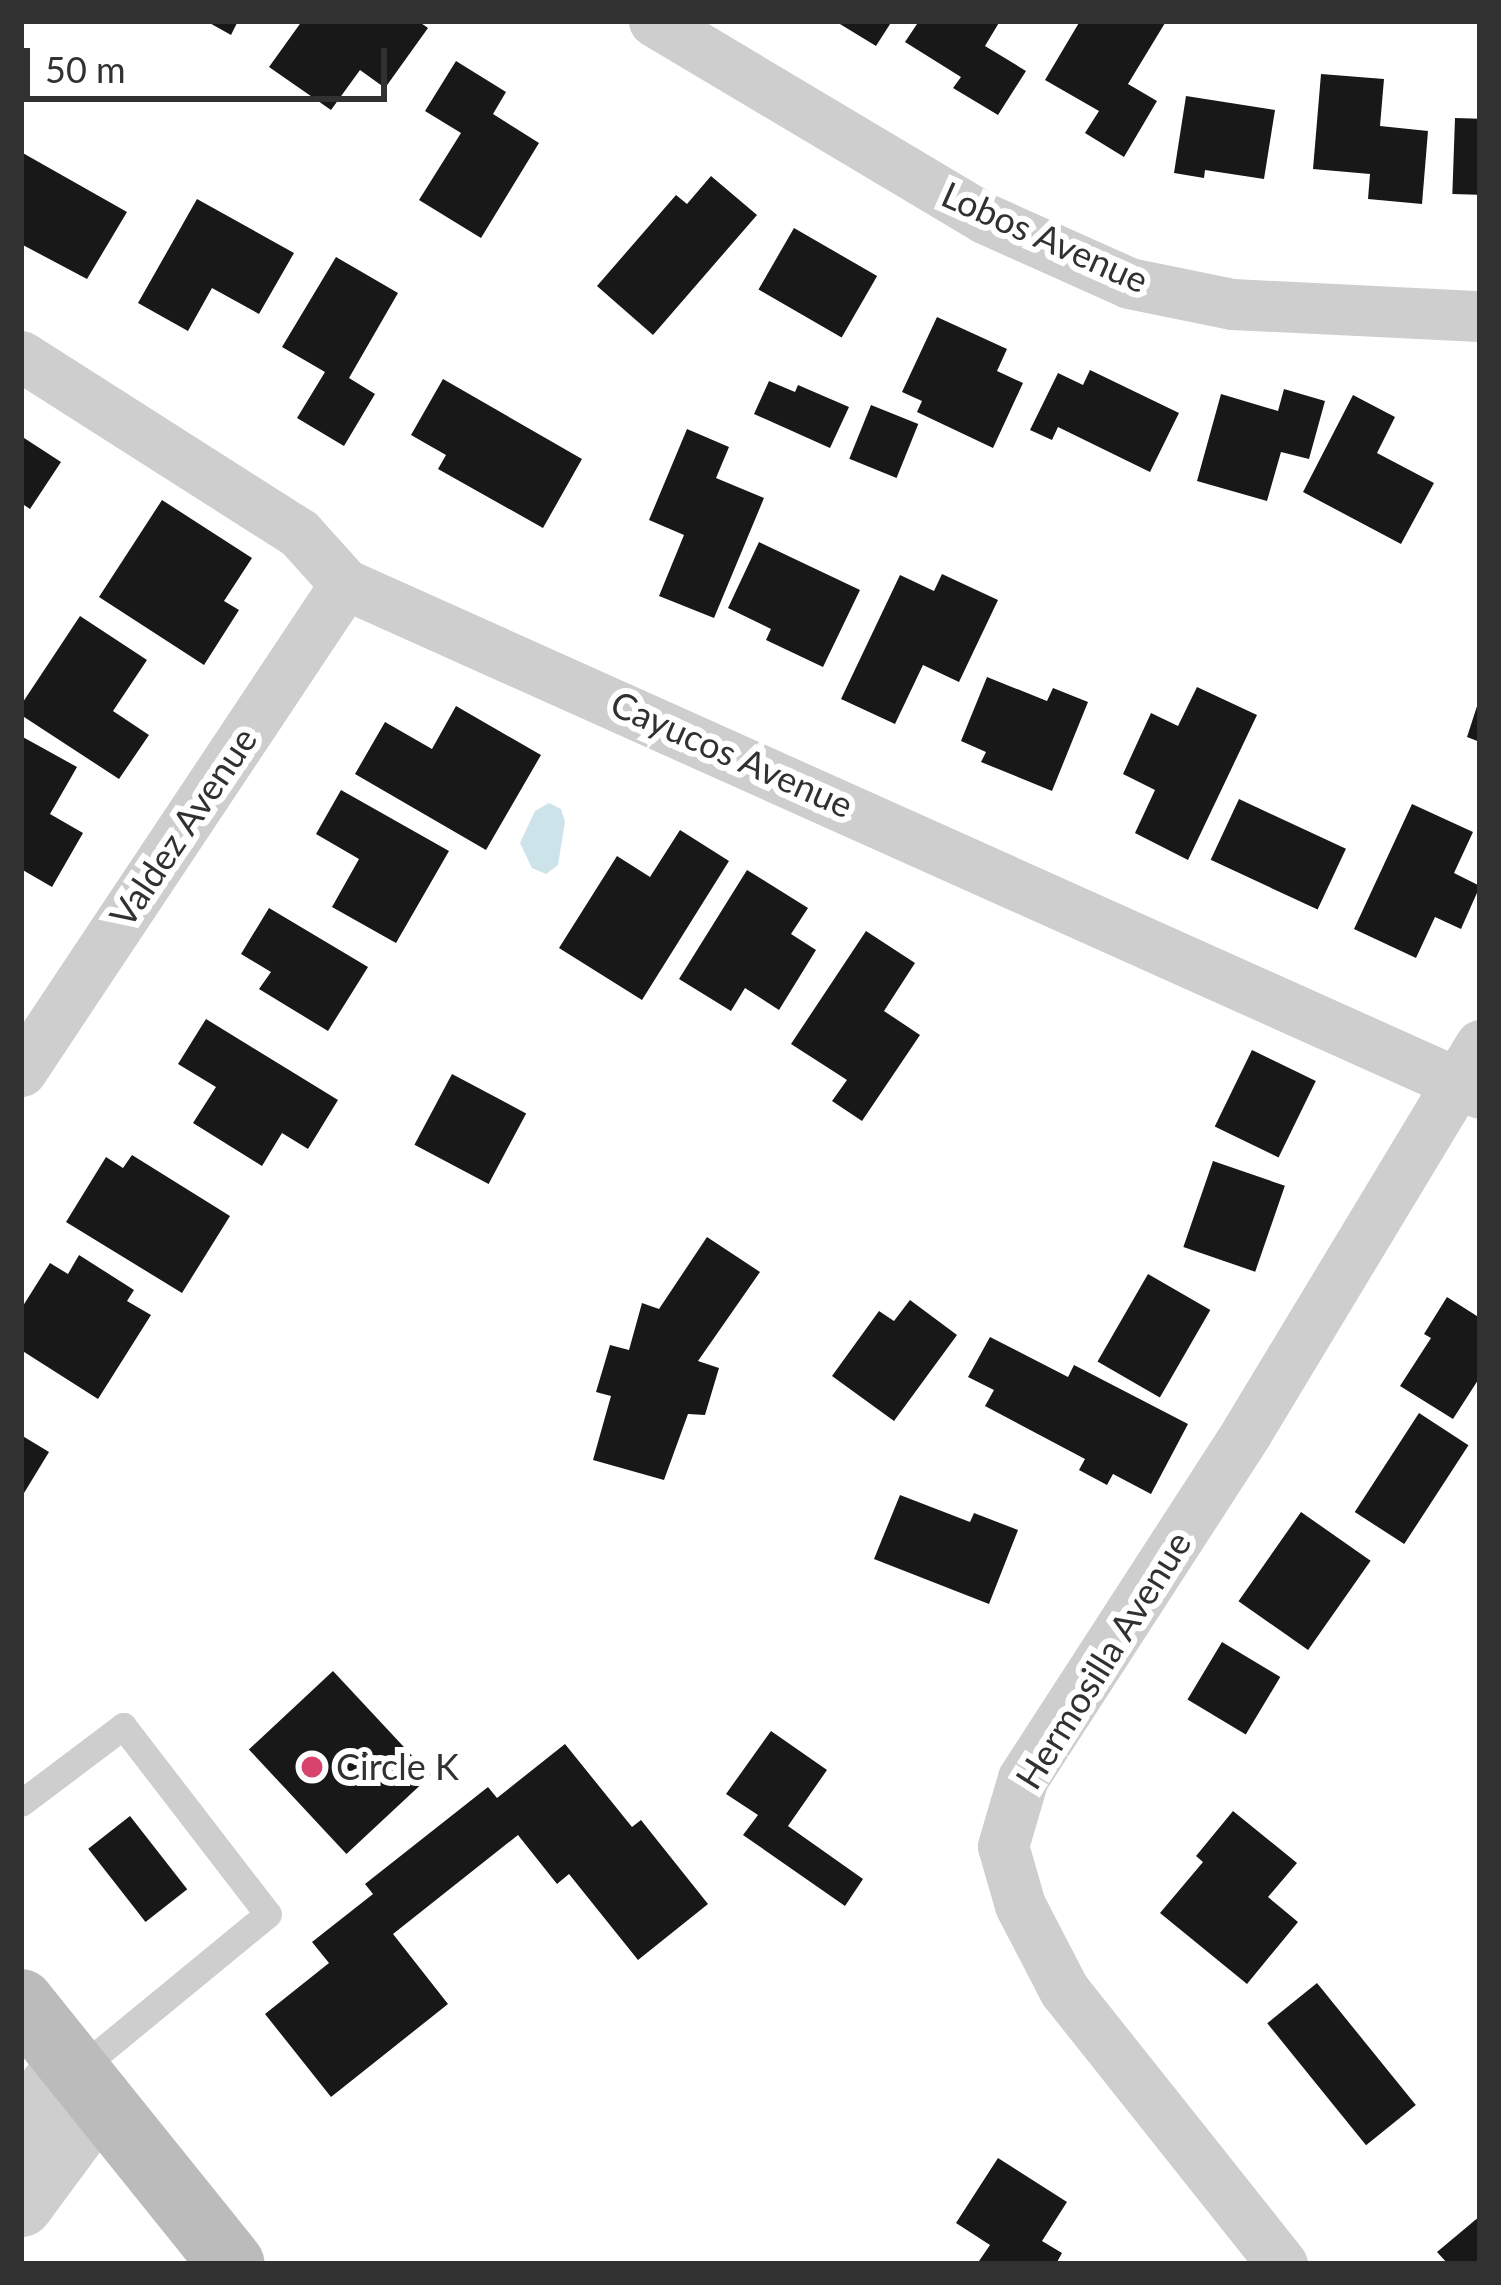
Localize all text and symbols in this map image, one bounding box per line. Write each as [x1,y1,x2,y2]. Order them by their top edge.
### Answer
scale bar [30,24,393,98]
text: 50 m [45,47,126,91]
street label: Lobos Avenue [935,172,1155,302]
street label: Cayucos Avenue [604,681,860,827]
street label: Valdez Avenue [100,719,266,935]
street label: Hermosilla Avenue [1006,1523,1200,1797]
place label: Circle K [336,1745,459,1789]
marker: Circle K [299,1754,325,1780]

